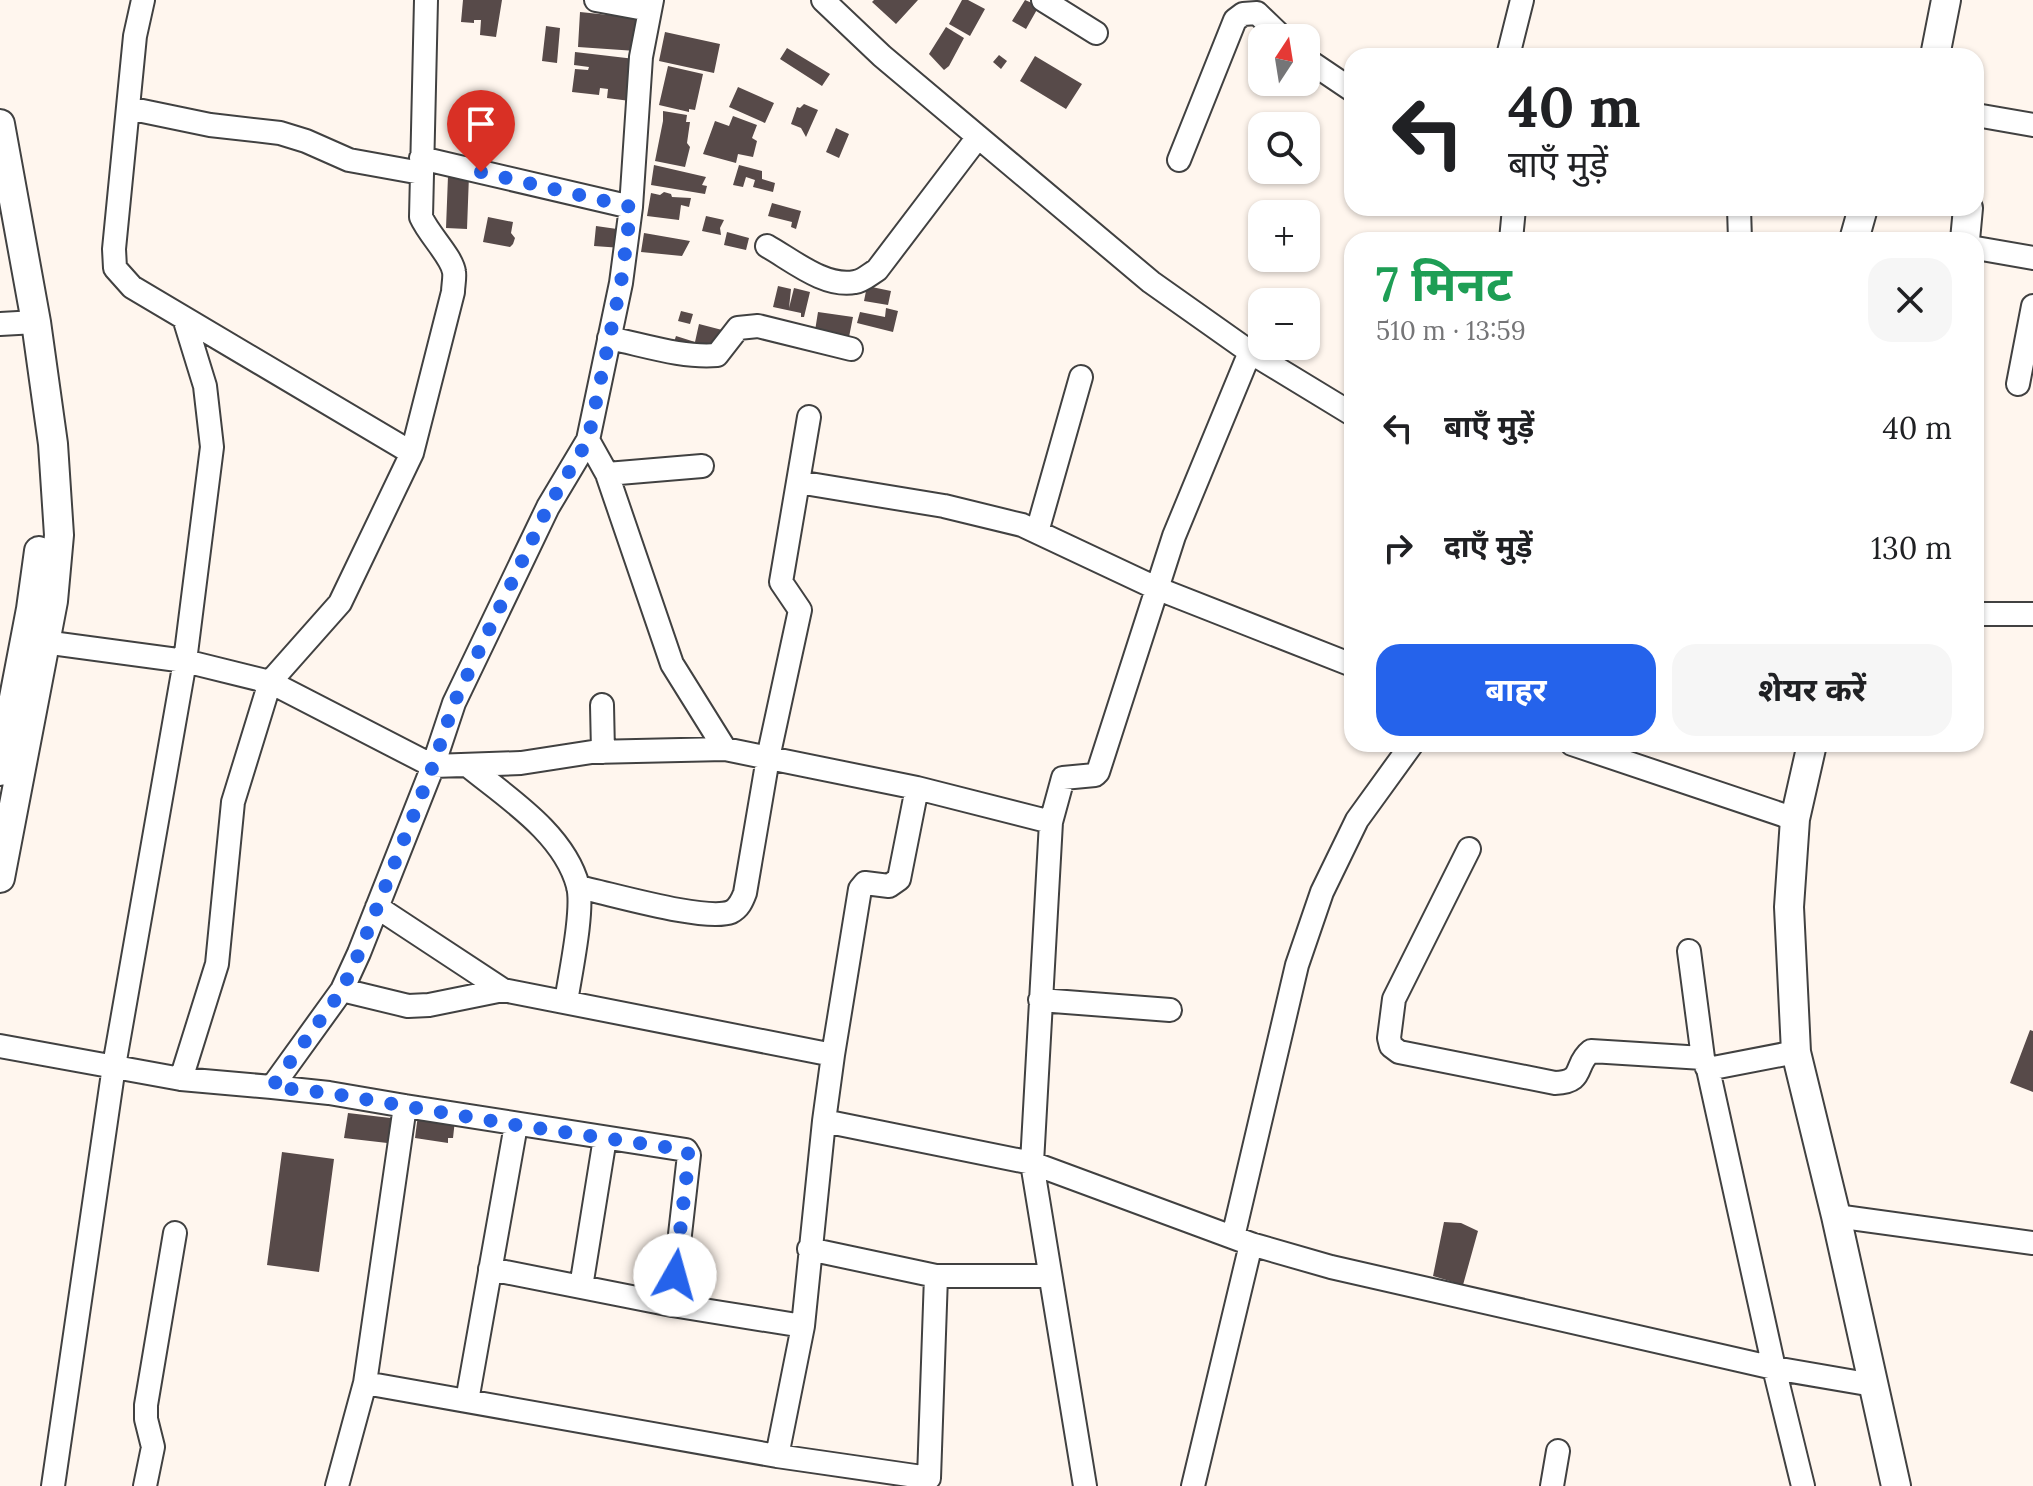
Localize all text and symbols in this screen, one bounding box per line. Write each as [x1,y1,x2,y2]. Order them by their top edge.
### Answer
north arrow [1248,24,1320,96]
map controls [1248,24,1320,360]
text: 40 m [1508,71,1641,142]
icon: left [1376,80,1480,184]
pin [447,90,515,172]
icon: arrive [459,102,503,146]
button: search [1248,112,1320,184]
text: बाएँ मुड़ें [1508,141,1608,187]
button: + [1248,200,1320,272]
text: 7 मिनट [1376,253,1512,314]
button: close [1868,258,1952,342]
button: − [1248,288,1320,360]
text: 510 m · 13:59 [1376,314,1526,347]
icon: left [1376,406,1420,450]
text: बाएँ मुड़ें [1444,407,1534,445]
text: 40 m [1882,409,1952,447]
icon: right [1376,526,1420,570]
text: दाएँ मुड़ें [1444,527,1532,565]
text: 130 m [1871,529,1952,567]
button: बाहर [1376,644,1656,736]
button: शेयर करें [1672,644,1952,736]
position arrow [633,1233,717,1317]

